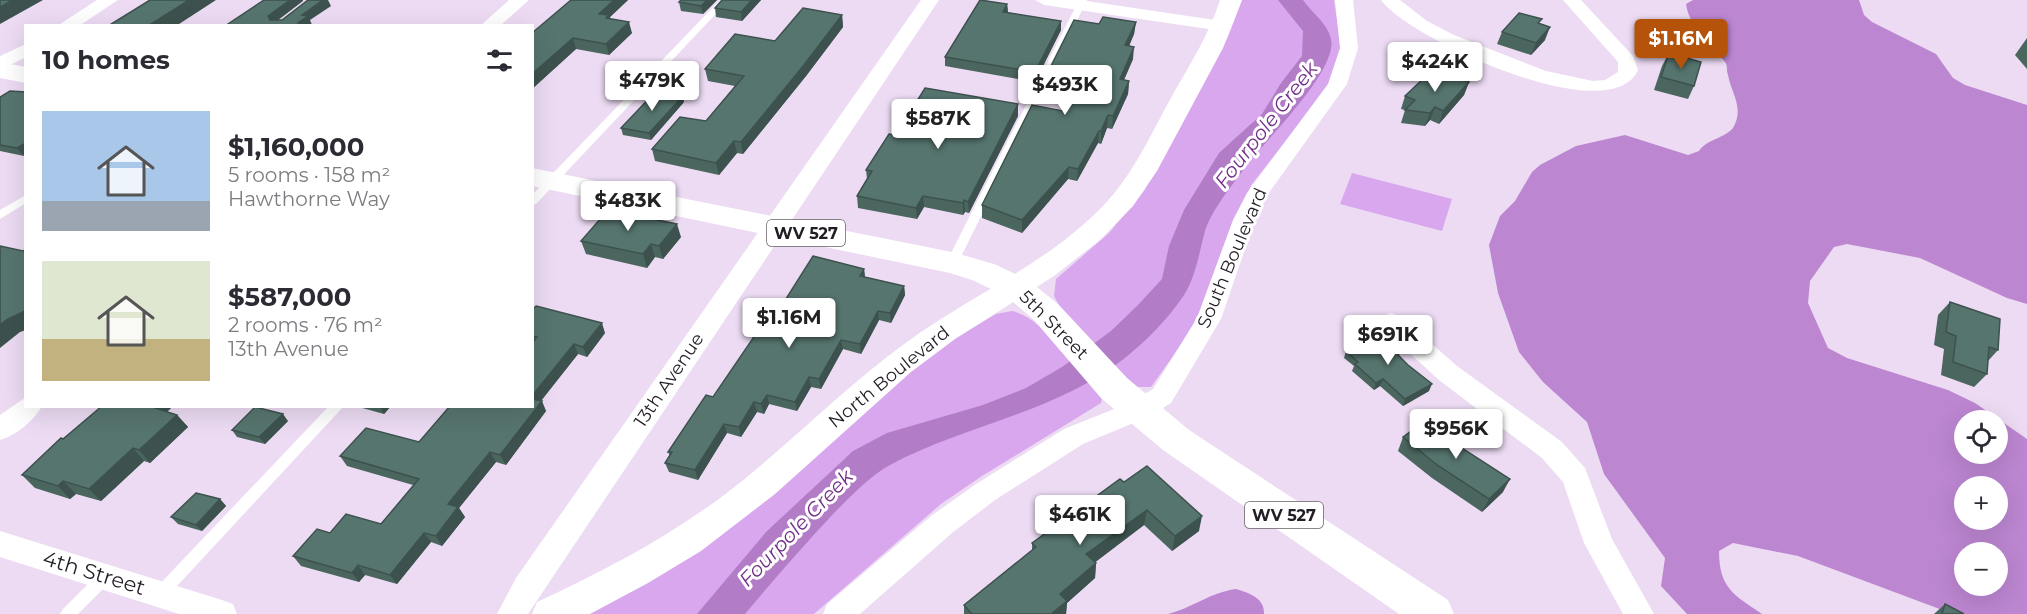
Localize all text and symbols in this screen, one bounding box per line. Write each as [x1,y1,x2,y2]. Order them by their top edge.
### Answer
pin: $1.16M [1632,19,1730,70]
text: $1.16M [1649,26,1714,50]
pin: $424K [1393,42,1477,93]
text: 10 homes [42,44,170,76]
icon: filters [483,44,516,77]
text: $424K [1402,49,1468,73]
water label: Fourpole Creek [1209,56,1323,193]
pin: $479K [610,61,694,112]
pin: $493K [1023,65,1107,116]
text: $479K [619,68,685,92]
text: $493K [1032,72,1098,96]
pin: $587K [896,99,980,150]
text: $587K [905,106,971,130]
text: $1,160,000 [228,131,364,163]
icon: home [90,135,162,207]
text: 5 rooms · 158 m² [228,163,390,187]
pin: $483K [586,181,670,232]
street label: South Boulevard [1192,184,1272,332]
text: Hawthorne Way [228,187,390,211]
text: $483K [595,188,661,212]
road number: WV 527 [767,220,845,246]
text: $587,000 [228,281,352,313]
icon: home [90,285,162,357]
street label: 5th Street [1015,286,1093,364]
pin: $1.16M [740,298,838,349]
text: $1.16M [757,305,822,329]
text: 2 rooms · 76 m² [228,313,383,337]
pin: $691K [1346,315,1430,366]
street label: North Boulevard [824,321,954,433]
text: $691K [1358,322,1418,346]
street label: 13th Avenue [629,329,709,431]
text: 13th Avenue [228,337,349,361]
pin: $956K [1414,409,1498,460]
map controls [1954,410,2008,596]
button: locate [1954,410,2008,464]
text: $956K [1424,416,1488,440]
water label: Fourpole Creek [734,464,859,591]
button: + [1954,476,2008,530]
pin: $461K [1038,495,1122,546]
text: $461K [1049,502,1111,526]
road number: WV 527 [1245,502,1323,528]
button: − [1954,542,2008,596]
street label: 4th Street [40,545,148,600]

